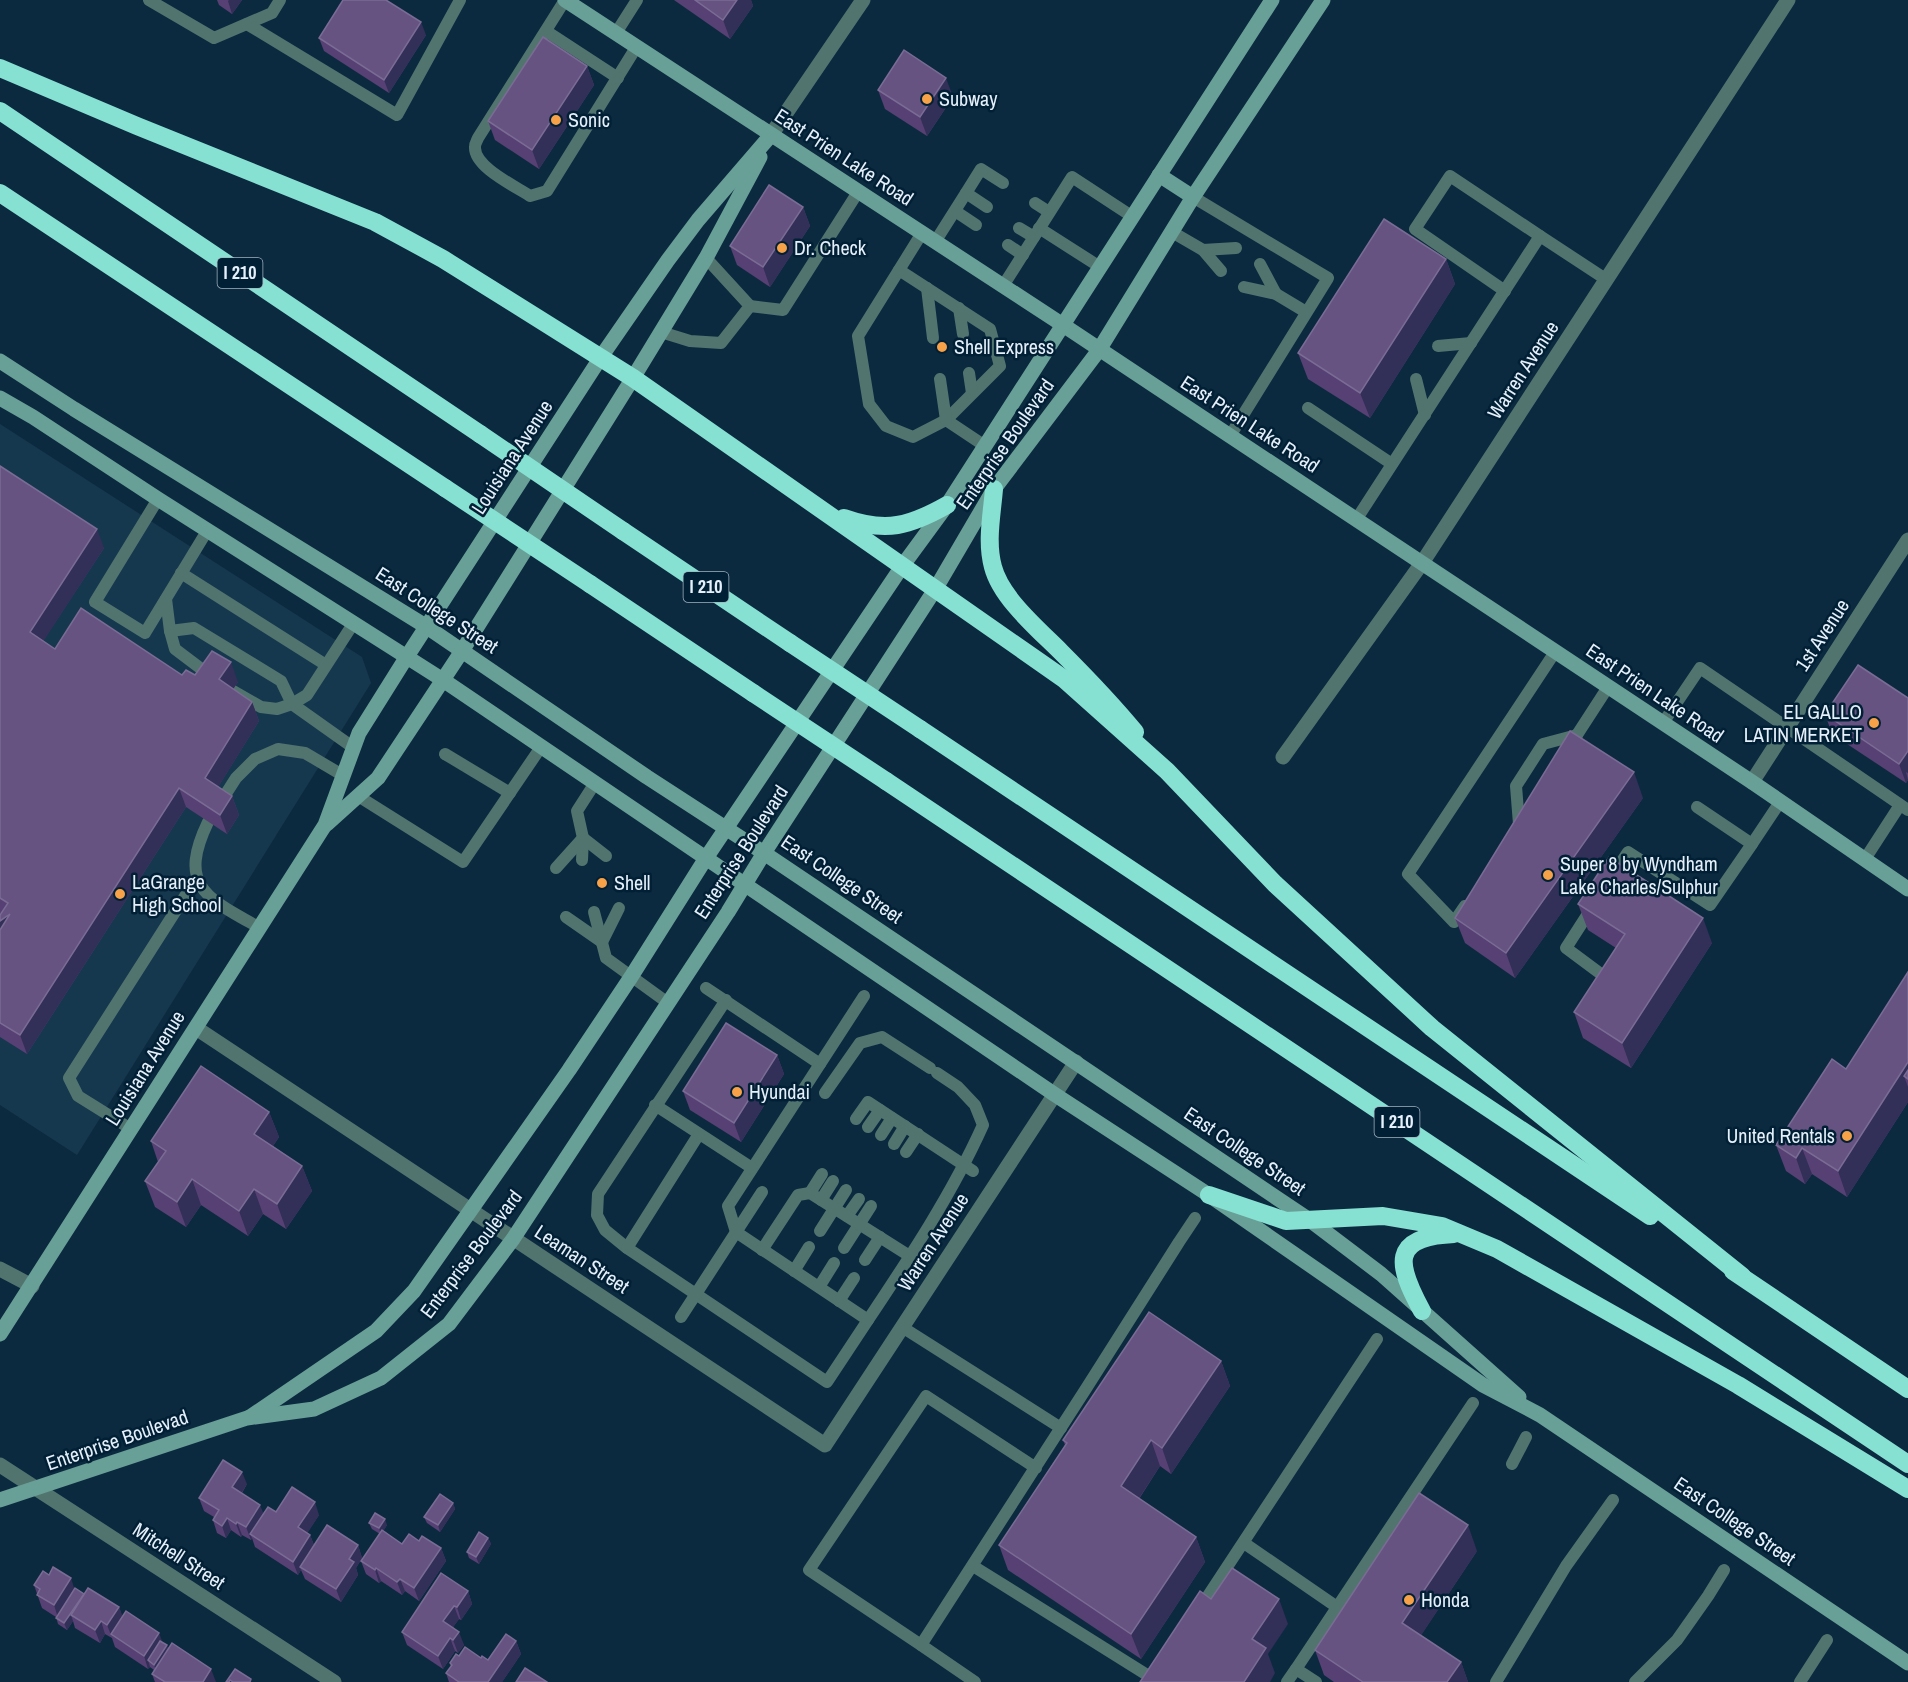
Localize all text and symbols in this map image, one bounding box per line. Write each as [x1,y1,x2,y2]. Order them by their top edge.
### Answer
place label: Subway [939,85,998,112]
marker: Subway [920,92,934,106]
street label: East Prien Lake Road [770,102,919,212]
place label: Sonic [568,106,610,133]
marker: Sonic [549,113,563,127]
place label: Dr. Check [794,234,867,261]
marker: Dr. Check [775,241,789,255]
road number: I 210 [218,258,262,288]
street label: Warren Avenue [1481,315,1564,424]
place label: Shell Express [954,333,1054,360]
marker: Shell Express [935,340,949,354]
street label: East Prien Lake Road [1176,369,1325,479]
street label: Enterprise Boulevard [949,373,1060,515]
street label: Louisiana Avenue [465,394,559,519]
street label: East College Street [371,560,504,660]
road number: I 210 [684,572,728,602]
street label: 1st Avenue [1788,593,1855,676]
street label: East Prien Lake Road [1581,637,1729,749]
place label: EL GALLO LATIN MERKET [1744,698,1862,748]
marker: EL GALLO LATIN MERKET [1867,716,1881,730]
street label: Enterprise Boulevard [687,780,794,924]
street label: East College Street [776,828,909,930]
place label: Super 8 by Wyndham Lake Charles/Sulphur [1560,850,1718,900]
place label: LaGrange High School [132,868,221,918]
marker: Super 8 by Wyndham Lake Charles/Sulphur [1541,868,1555,882]
place label: Shell [614,869,650,896]
marker: Shell [595,876,609,890]
marker: LaGrange High School [113,887,127,901]
street label: Louisiana Avenue [98,1005,191,1130]
place label: Hyundai [749,1078,810,1105]
marker: Hyundai [730,1085,744,1099]
street label: East College Street [1179,1100,1312,1202]
road number: I 210 [1374,1107,1420,1137]
place label: United Rentals [1727,1122,1835,1149]
marker: United Rentals [1840,1129,1854,1143]
street label: Enterprise Boulevard [413,1184,528,1323]
street label: Warren Avenue [891,1187,974,1296]
street label: Leaman Street [530,1218,635,1299]
street label: Enterprise Boulevad [42,1403,191,1476]
street label: East College Street [1669,1470,1802,1572]
street label: Mitchell Street [128,1516,231,1596]
place label: Honda [1421,1586,1469,1613]
marker: Honda [1402,1593,1416,1607]

